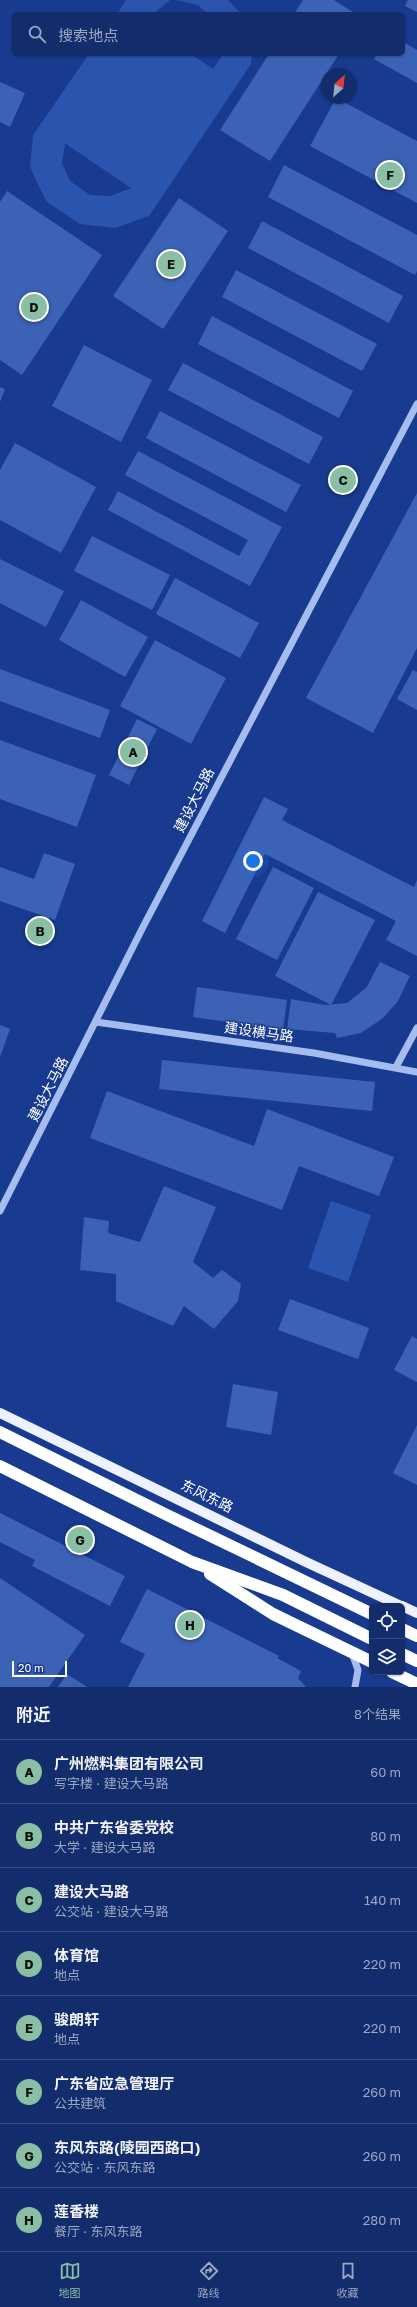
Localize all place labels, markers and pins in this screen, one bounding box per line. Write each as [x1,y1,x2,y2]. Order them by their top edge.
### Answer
pin: F [377,160,403,190]
pin: E [158,249,184,279]
pin: D [21,292,47,322]
pin: C [330,465,356,495]
pin: A [120,737,146,767]
pin: B [27,916,53,946]
pin: G [67,1525,93,1555]
pin: H [177,1610,203,1640]

